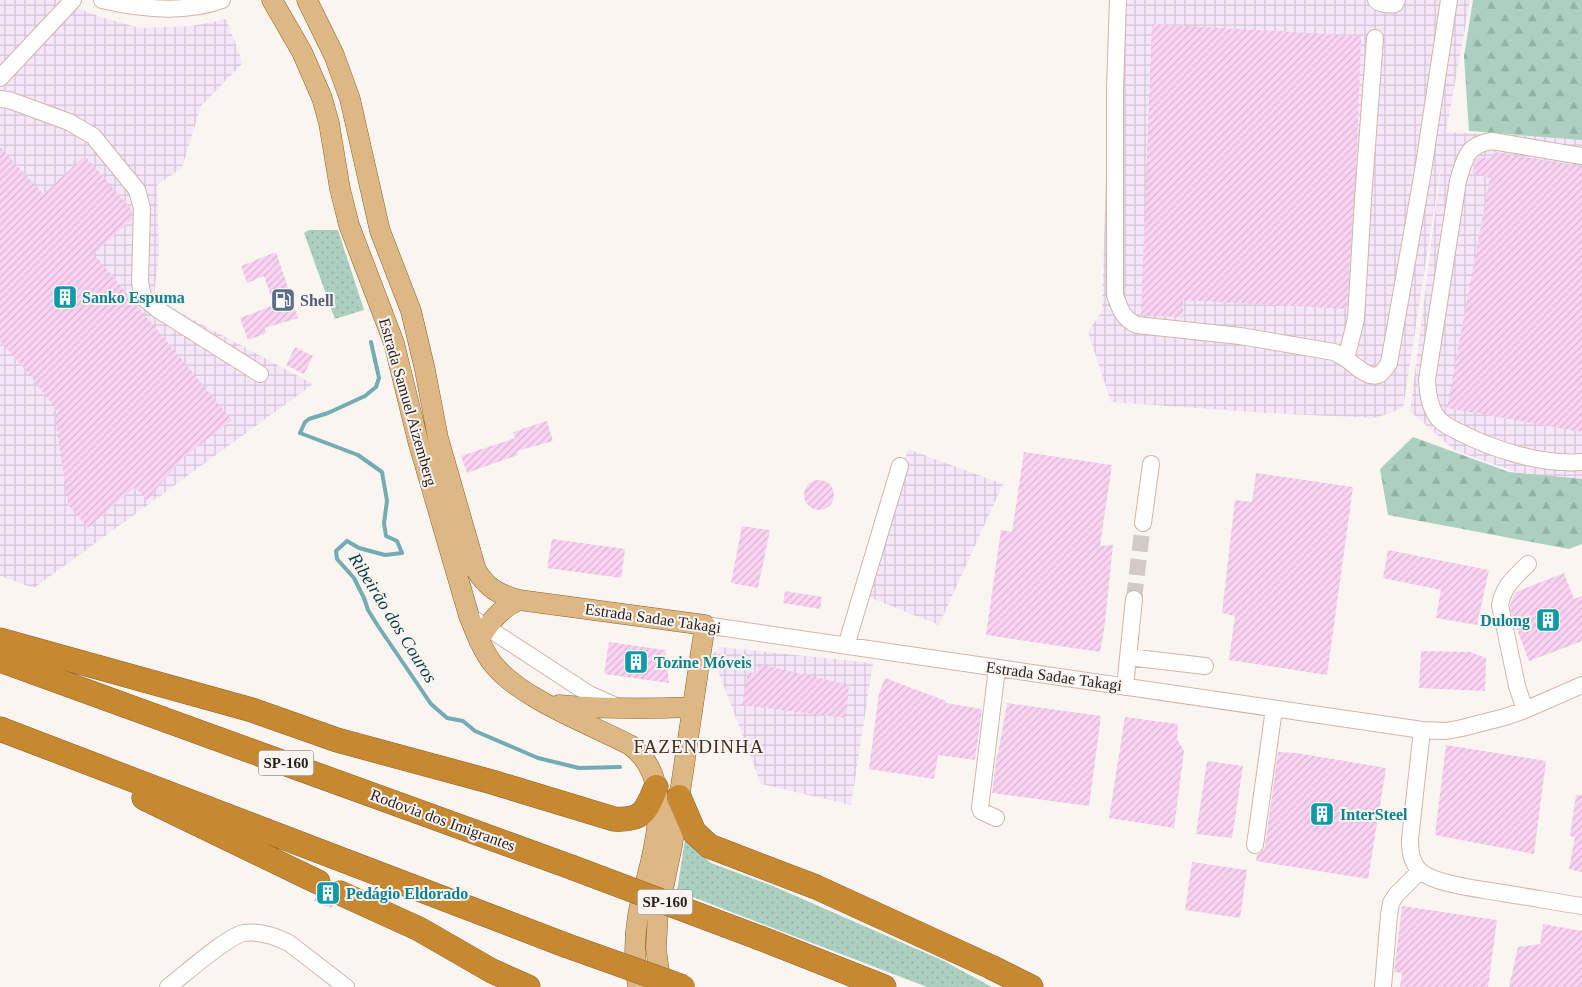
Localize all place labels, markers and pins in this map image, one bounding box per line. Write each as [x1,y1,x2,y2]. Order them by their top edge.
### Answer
building icon: Sanko Espuma [52,284,78,310]
fuel station icon: Shell [270,287,296,313]
place label: Sanko Espuma [82,289,185,307]
place label: Shell [300,292,334,309]
building icon: Dulong [1535,607,1561,633]
place label: Dulong [1480,612,1530,630]
building icon: Tozine Móveis [623,649,649,675]
place label: Tozine Móveis [654,654,752,671]
building icon: InterSteel [1309,801,1335,827]
place label: InterSteel [1340,806,1408,823]
building icon: Pedágio Eldorado [315,880,341,906]
place label: Pedágio Eldorado [346,885,468,903]

